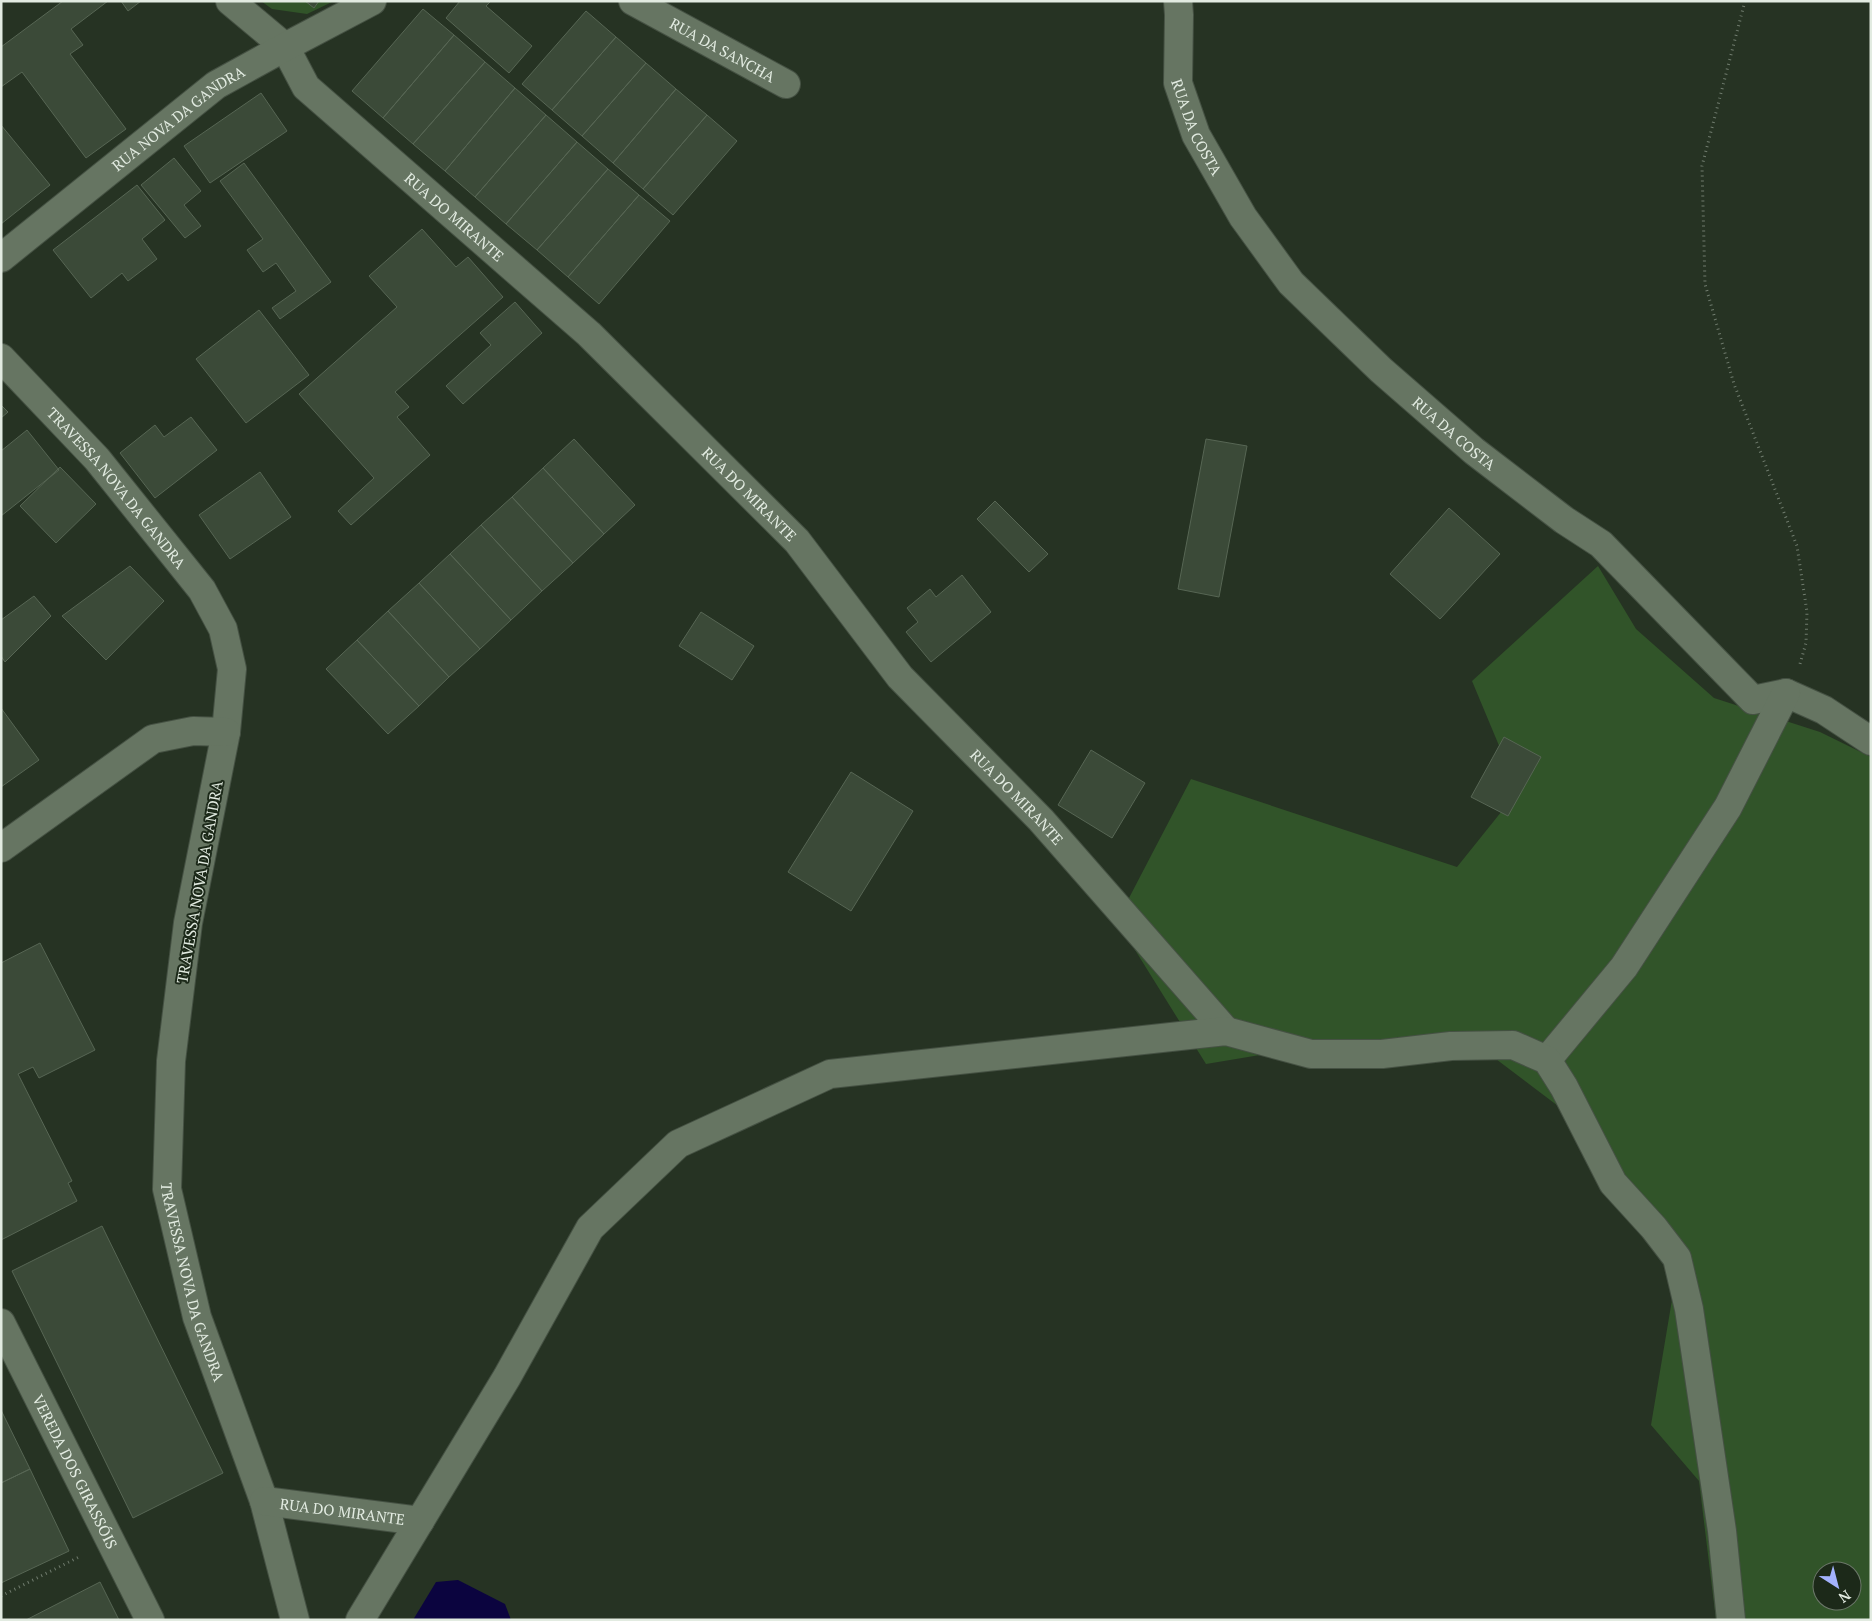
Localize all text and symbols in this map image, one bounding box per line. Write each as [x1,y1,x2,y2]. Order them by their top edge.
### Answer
street label: RUA DA SANCHA [667,13,779,87]
street label: RUA NOVA DA GANDRA [107,61,249,175]
street label: RUA DA COSTA [1167,76,1227,179]
street label: RUA DO MIRANTE [401,168,508,266]
street label: RUA DA COSTA [1408,392,1501,475]
street label: TRAVESSA NOVA DA GANDRA [43,403,191,573]
street label: RUA DO MIRANTE [698,442,801,545]
street label: RUA DO MIRANTE [966,744,1068,849]
street label: TRAVESSA NOVA DA GANDRA [171,778,227,985]
street label: TRAVESSA NOVA DA GANDRA [157,1182,230,1385]
street label: VEREDA DOS GIRASSÓIS [28,1391,123,1552]
street label: RUA DO MIRANTE [279,1493,406,1529]
north arrow [1812,1561,1862,1611]
text: N [1835,1586,1855,1608]

